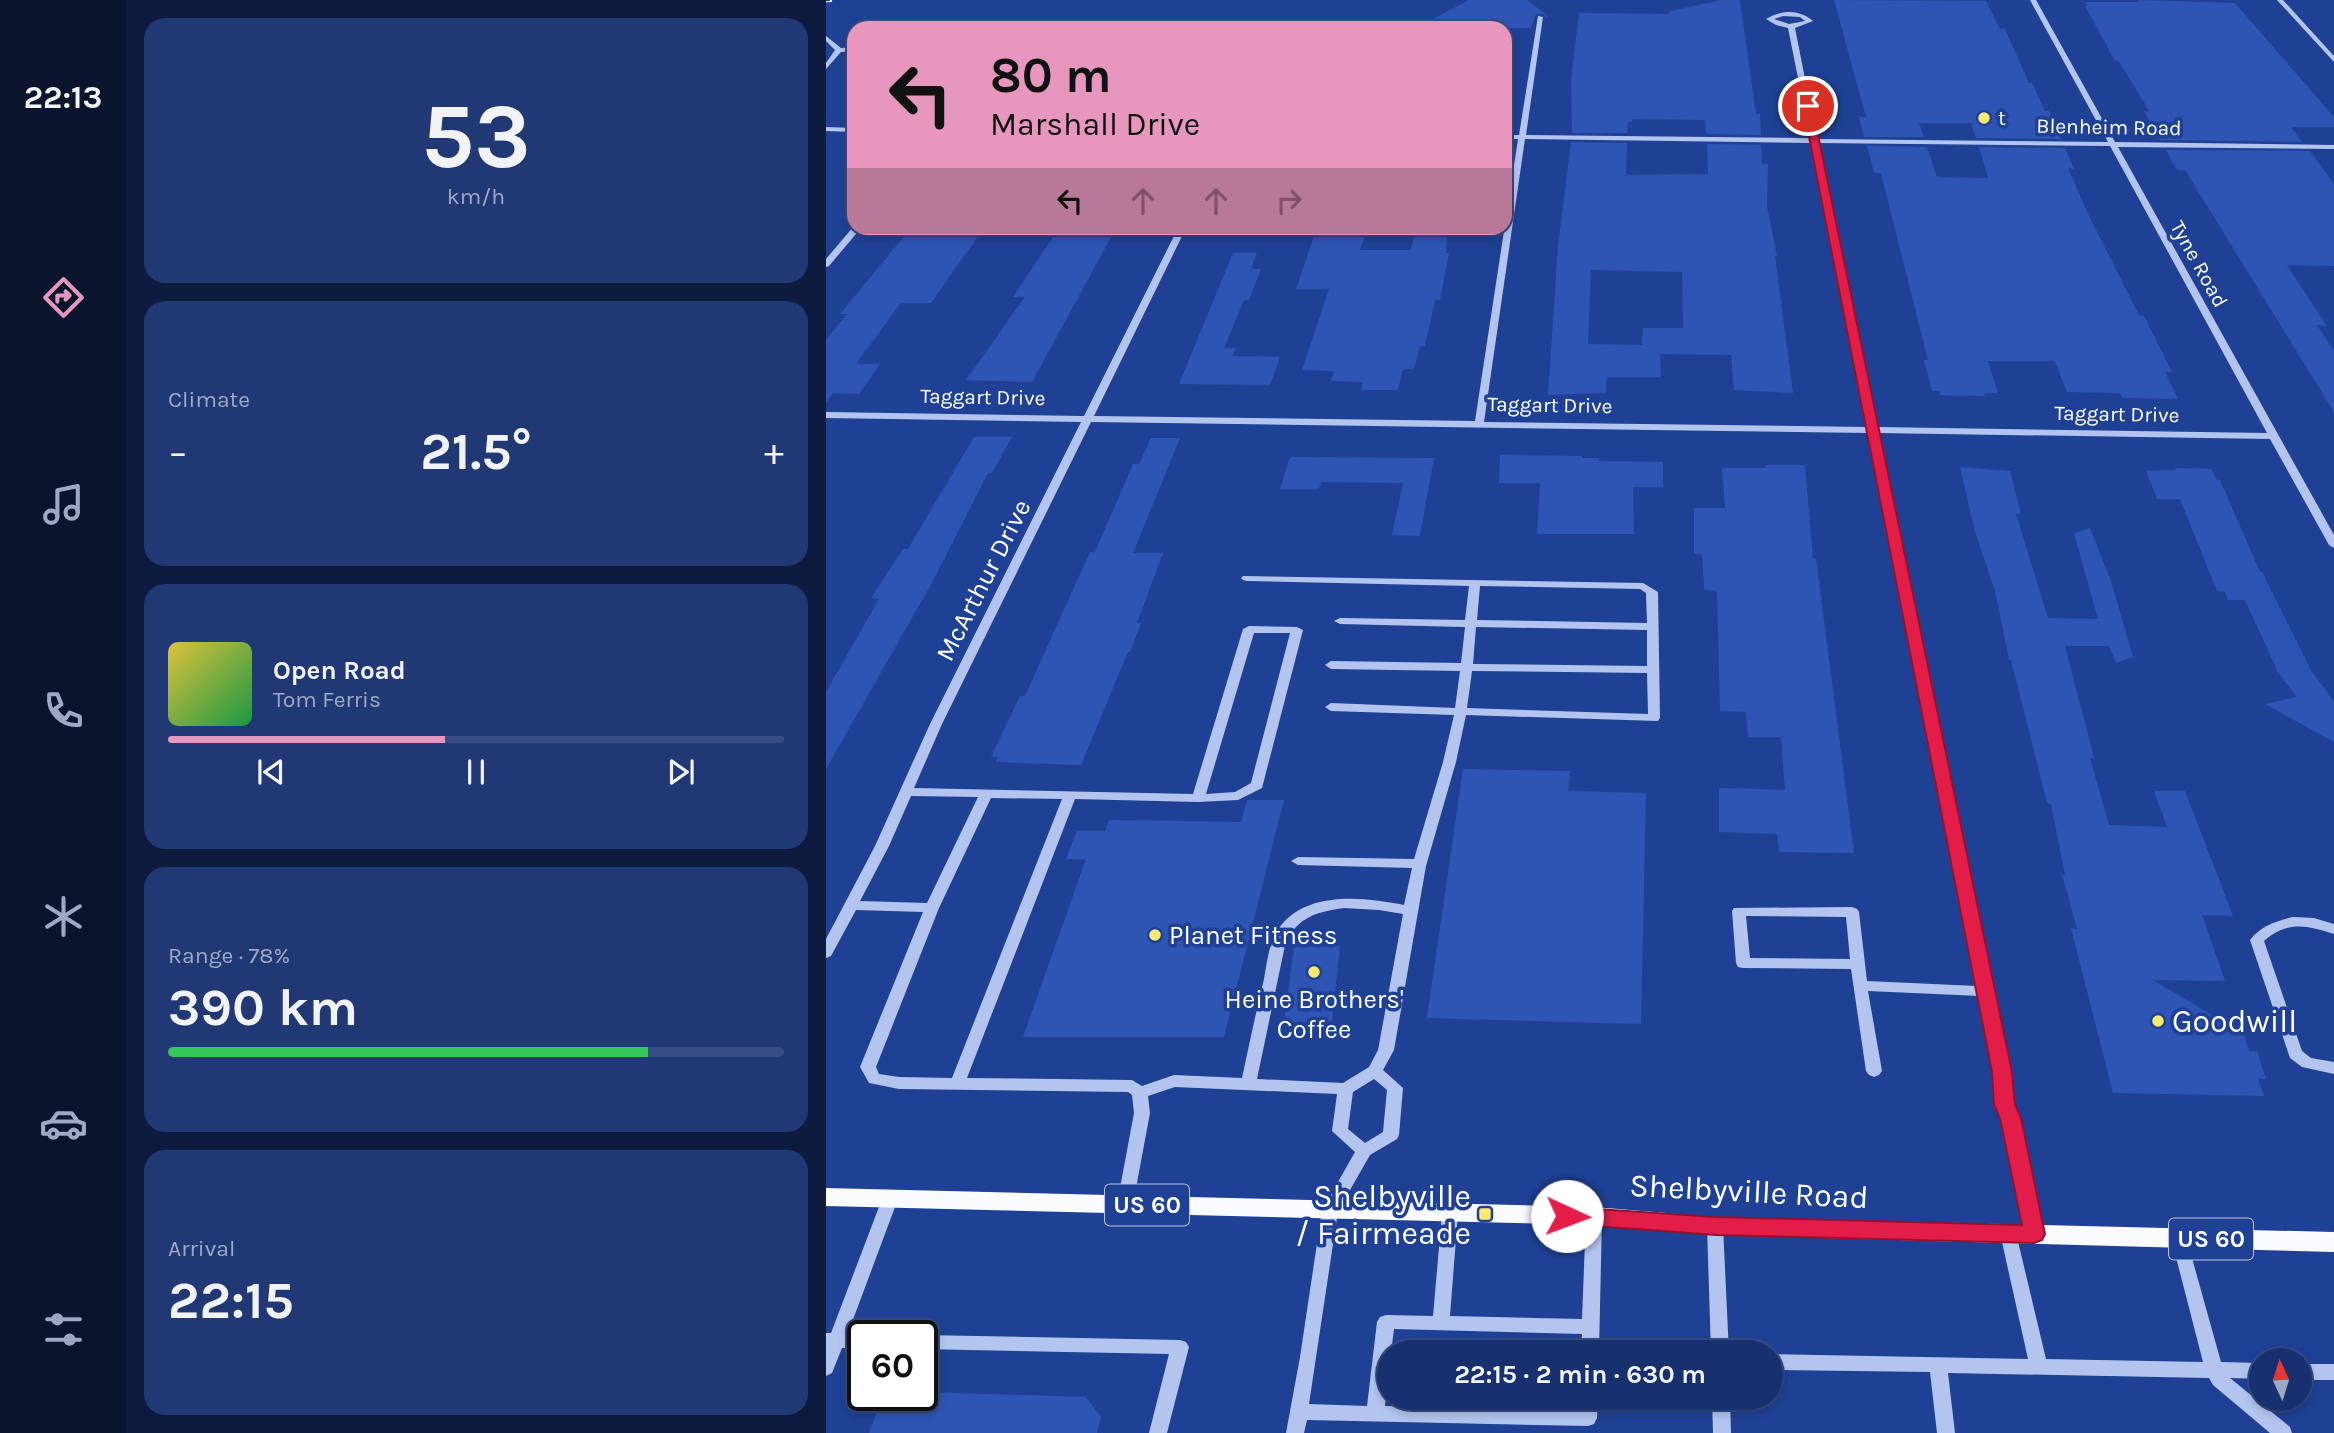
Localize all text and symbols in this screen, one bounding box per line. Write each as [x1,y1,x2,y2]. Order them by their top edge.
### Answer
text: 80 m [990,47,1112,104]
icon: left [875,49,966,140]
pin [1778,76,1838,136]
text: 22:13 [24,79,102,116]
text: 53 [421,84,531,190]
icon: arrive [1789,87,1827,125]
text: Marshall Drive [990,106,1200,143]
place label: t [1998,106,2006,130]
marker: t [1976,110,1992,126]
street label: Blenheim Road [2036,114,2182,140]
icon: left [1051,182,1089,220]
icon: ahead [1124,182,1162,220]
icon: ahead [1197,182,1235,220]
icon: right [1270,182,1308,220]
text: km/h [447,183,505,210]
street label: Tyne Road [2165,216,2233,312]
icon: directions [39,273,88,322]
street label: Taggart Drive [920,384,1046,410]
text: Climate [168,386,250,413]
street label: Taggart Drive [1487,392,1613,418]
street label: Taggart Drive [2054,401,2180,427]
text: 21.5° [420,421,532,482]
text: − [168,430,188,475]
text: + [764,430,784,475]
icon: music [39,480,88,529]
street label: McArthur Drive [929,494,1037,666]
text: Open Road [273,655,406,686]
icon: phone [39,686,88,735]
text: Tom Ferris [273,686,381,713]
icon: previous [252,753,290,791]
icon: pause [457,753,495,791]
icon: next [662,753,700,791]
icon: climate [39,892,88,941]
place label: Planet Fitness [1169,920,1338,951]
marker: Planet Fitness [1147,927,1163,943]
text: Range · 78% [168,942,290,969]
marker: Heine Brothers' Coffee [1306,964,1322,980]
text: 390 km [168,977,358,1038]
place label: Heine Brothers' Coffee [1225,984,1403,1045]
place label: Goodwill [2172,1003,2297,1040]
marker: Goodwill [2150,1013,2166,1029]
icon: car [39,1099,88,1148]
street label: Shelbyville Road [1629,1167,1869,1216]
place label: Shelbyville / Fairmeade [1295,1178,1471,1252]
position arrow [1530,1179,1604,1253]
road number: US 60 [1105,1184,1189,1226]
marker: Shelbyville / Fairmeade [1477,1206,1493,1222]
road number: US 60 [2169,1218,2253,1260]
text: Arrival [168,1235,235,1262]
text: 22:15 [168,1270,294,1331]
icon: filters [39,1305,88,1354]
speed limit sign: 60 [847,1320,938,1411]
north arrow [2249,1348,2312,1410]
map controls [2249,1348,2312,1411]
text: 22:15 · 2 min · 630 m [1454,1359,1706,1390]

